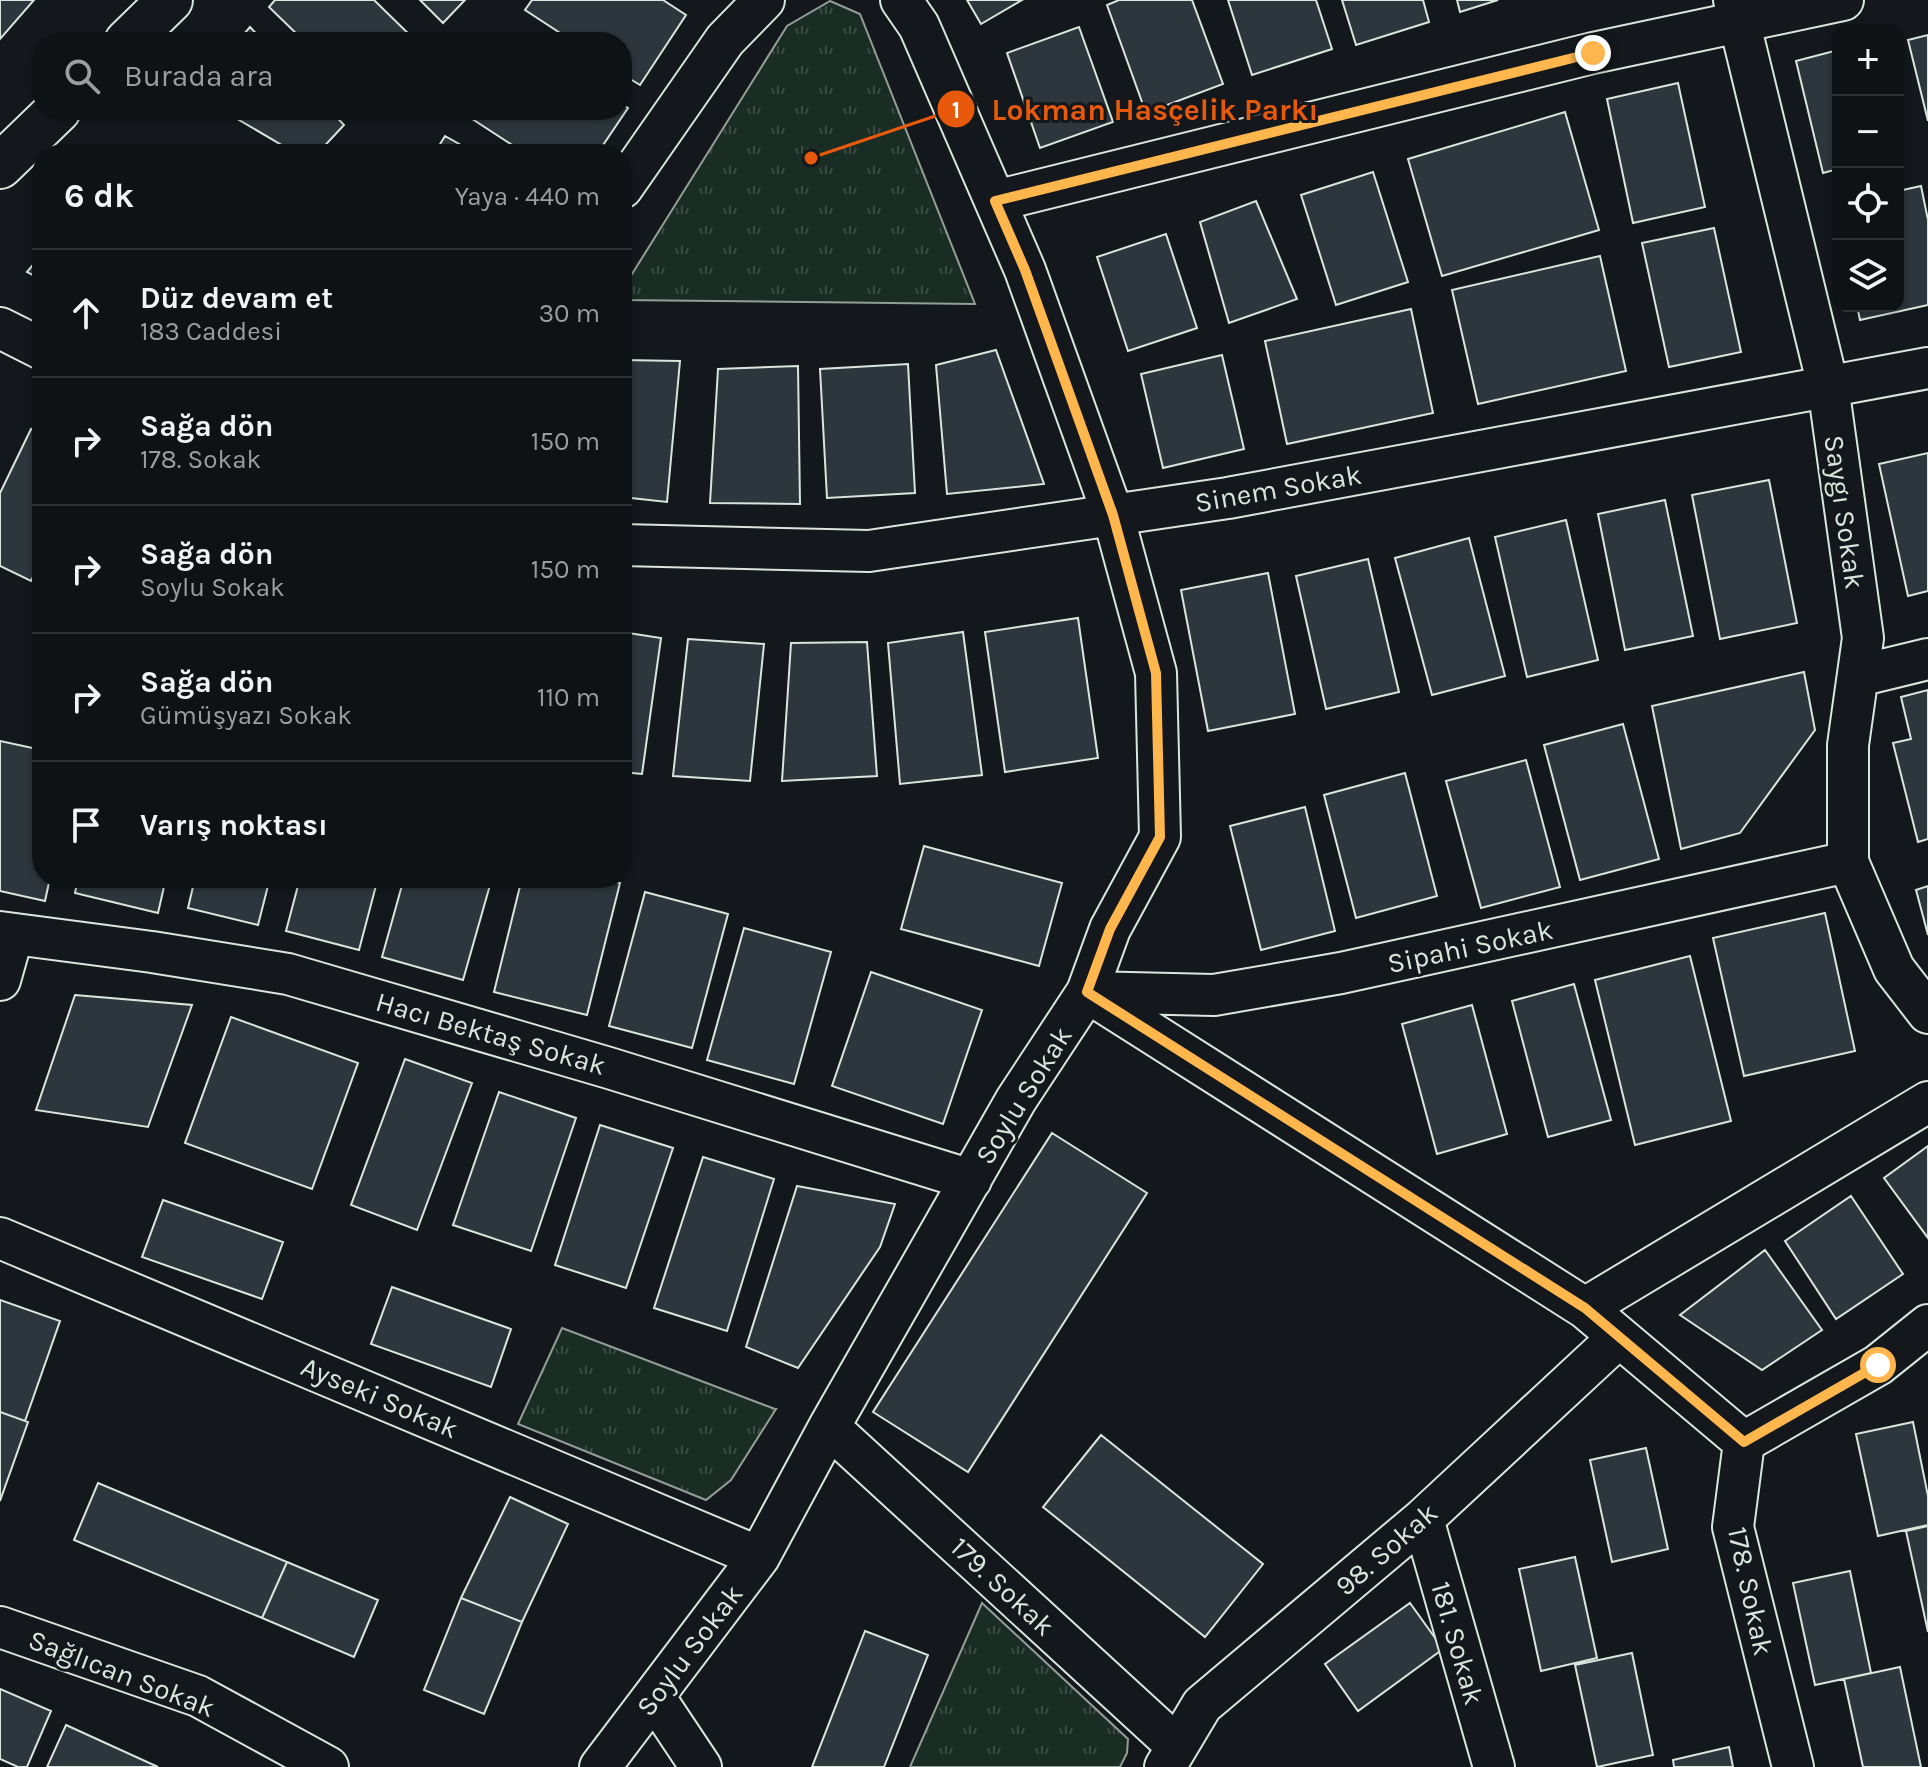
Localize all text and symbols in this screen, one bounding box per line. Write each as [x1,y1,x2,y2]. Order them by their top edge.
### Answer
map controls [1832,24,1904,312]
button: + [1832,24,1904,96]
search box [32,32,632,120]
route end [1575,35,1611,71]
icon: search [60,54,104,98]
text: Burada ara [124,58,273,94]
callout: Lokman Hasçelik Parkı [936,82,1335,136]
text: Lokman Hasçelik Parkı [992,92,1318,128]
text: 1 [952,96,960,124]
button: − [1832,96,1904,168]
button: locate [1832,168,1904,240]
text: 6 dk [64,176,134,216]
text: Yaya · 440 m [455,181,600,212]
button: layers [1832,240,1904,312]
text: Düz devam et [140,280,333,316]
icon: ahead [64,291,108,335]
text: 30 m [539,298,600,329]
text: 183 Caddesi [140,316,282,347]
text: Sağa dön [140,408,273,444]
icon: right [64,419,108,463]
text: 150 m [531,426,600,457]
street label: Saygı Sokak [1817,433,1872,591]
text: 178. Sokak [140,444,261,475]
street label: Sinem Sokak [1192,458,1364,519]
text: Sağa dön [140,536,273,572]
icon: right [64,547,108,591]
text: 150 m [531,554,600,585]
text: Soylu Sokak [140,572,285,603]
text: Sağa dön [140,664,273,700]
icon: right [64,675,108,719]
text: 110 m [537,682,600,713]
text: Gümüşyazı Sokak [140,700,352,731]
icon: arrive [64,803,108,847]
text: Varış noktası [140,807,328,843]
street label: Sipahi Sokak [1384,913,1556,980]
street label: Hacı Bektaş Sokak [372,985,610,1082]
street label: Soylu Sokak [968,1020,1079,1170]
route start [1860,1347,1896,1383]
street label: Ayseki Sokak [296,1350,463,1445]
street label: 98. Sokak [1329,1496,1444,1603]
street label: 178. Sokak [1721,1524,1780,1658]
street label: 179. Sokak [944,1530,1061,1643]
street label: Soylu Sokak [629,1578,749,1722]
street label: 181. Sokak [1424,1578,1491,1709]
street label: Sağlıcan Sokak [24,1623,220,1724]

